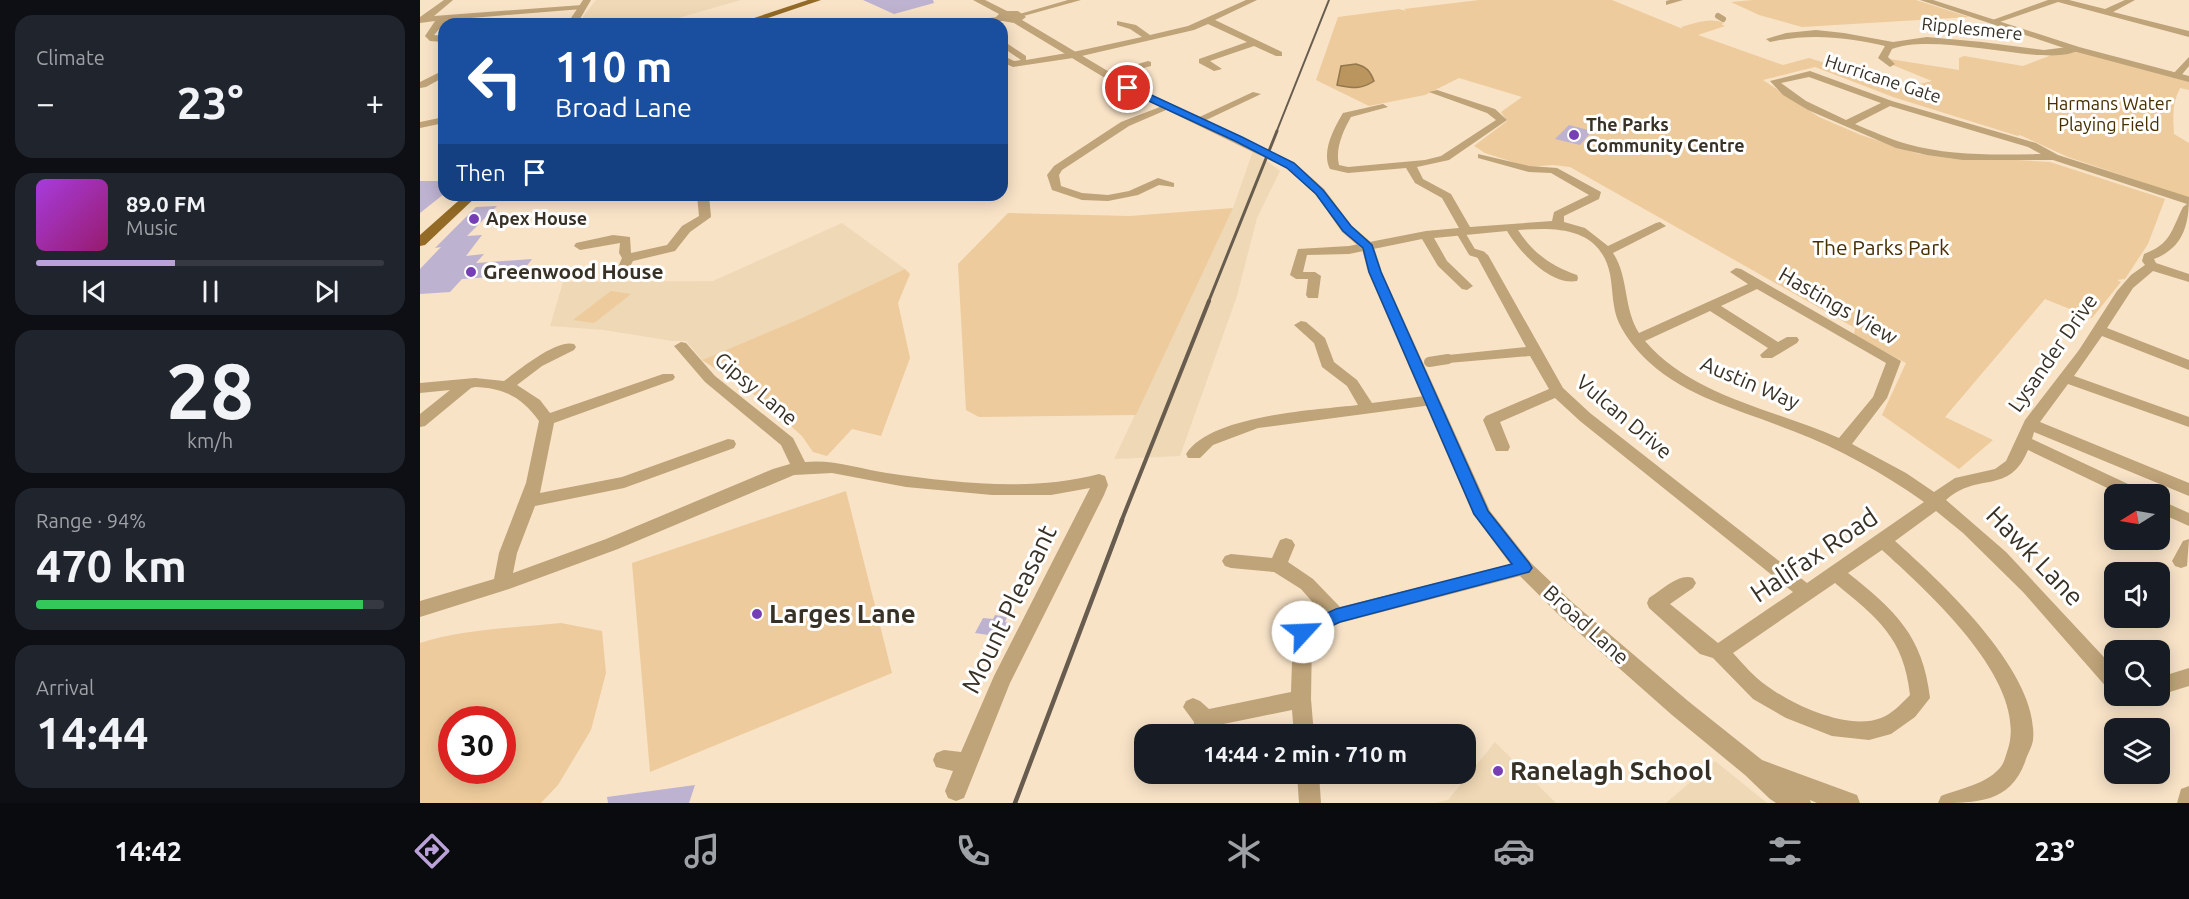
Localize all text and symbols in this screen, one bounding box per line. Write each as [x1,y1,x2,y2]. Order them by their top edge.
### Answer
street label: Ripplesmere [1921,13,2024,43]
icon: left [456,42,534,120]
text: 110 m [555,43,672,90]
text: Climate [36,46,105,69]
street label: Hurricane Gate [1823,50,1944,106]
pin [1102,62,1153,113]
icon: arrive [1111,71,1144,104]
text: 23° [177,77,243,128]
text: − [36,84,55,121]
text: + [365,84,384,121]
text: Broad Lane [555,92,692,122]
park label: Harmans Water Playing Field [2047,93,2172,134]
place label: The Parks Community Centre [1586,114,1745,155]
marker: The Parks Community Centre [1567,128,1581,142]
icon: arrive [518,156,551,189]
text: Then [456,160,506,185]
text: 89.0 FM [126,191,206,216]
place label: Apex House [486,208,587,228]
marker: Apex House [467,212,481,226]
text: Music [126,216,178,239]
park label: The Parks Park [1812,235,1950,259]
place label: Greenwood House [483,259,664,283]
street label: Hastings View [1775,262,1902,349]
marker: Greenwood House [464,265,478,279]
icon: previous [78,275,111,308]
icon: pause [194,275,227,308]
icon: next [310,275,343,308]
street label: Lysander Drive [2003,289,2102,416]
text: 28 [166,346,254,434]
street label: Gipsy Lane [710,347,803,430]
street label: Austin Way [1697,351,1803,414]
street label: Vulcan Drive [1572,369,1677,463]
text: km/h [187,429,233,452]
north arrow [2104,484,2170,550]
map controls [2104,484,2170,784]
street label: Hawk Lane [1981,500,2090,611]
street label: Halifax Road [1745,501,1883,608]
text: Range · 94% [36,509,146,532]
street label: Mount Pleasant [955,520,1062,698]
text: 470 km [36,540,187,591]
button: sound [2104,562,2170,628]
street label: Broad Lane [1539,580,1634,669]
place label: Larges Lane [769,599,916,628]
position arrow [1271,600,1335,664]
marker: Larges Lane [750,607,764,621]
button: search [2104,640,2170,706]
text: Arrival [36,676,94,699]
speed limit sign: 30 [438,706,516,784]
text: 14:44 [36,707,149,758]
button: layers [2104,718,2170,784]
text: 14:44 · 2 min · 710 m [1203,741,1407,766]
place label: Ranelagh School [1510,756,1712,785]
marker: Ranelagh School [1491,764,1505,778]
icon: directions [411,830,453,872]
icon: music [681,830,723,872]
icon: phone [952,830,994,872]
icon: climate [1223,830,1265,872]
icon: car [1493,830,1535,872]
icon: filters [1764,830,1806,872]
text: 14:42 [114,836,182,866]
text: 23° [2035,836,2075,866]

